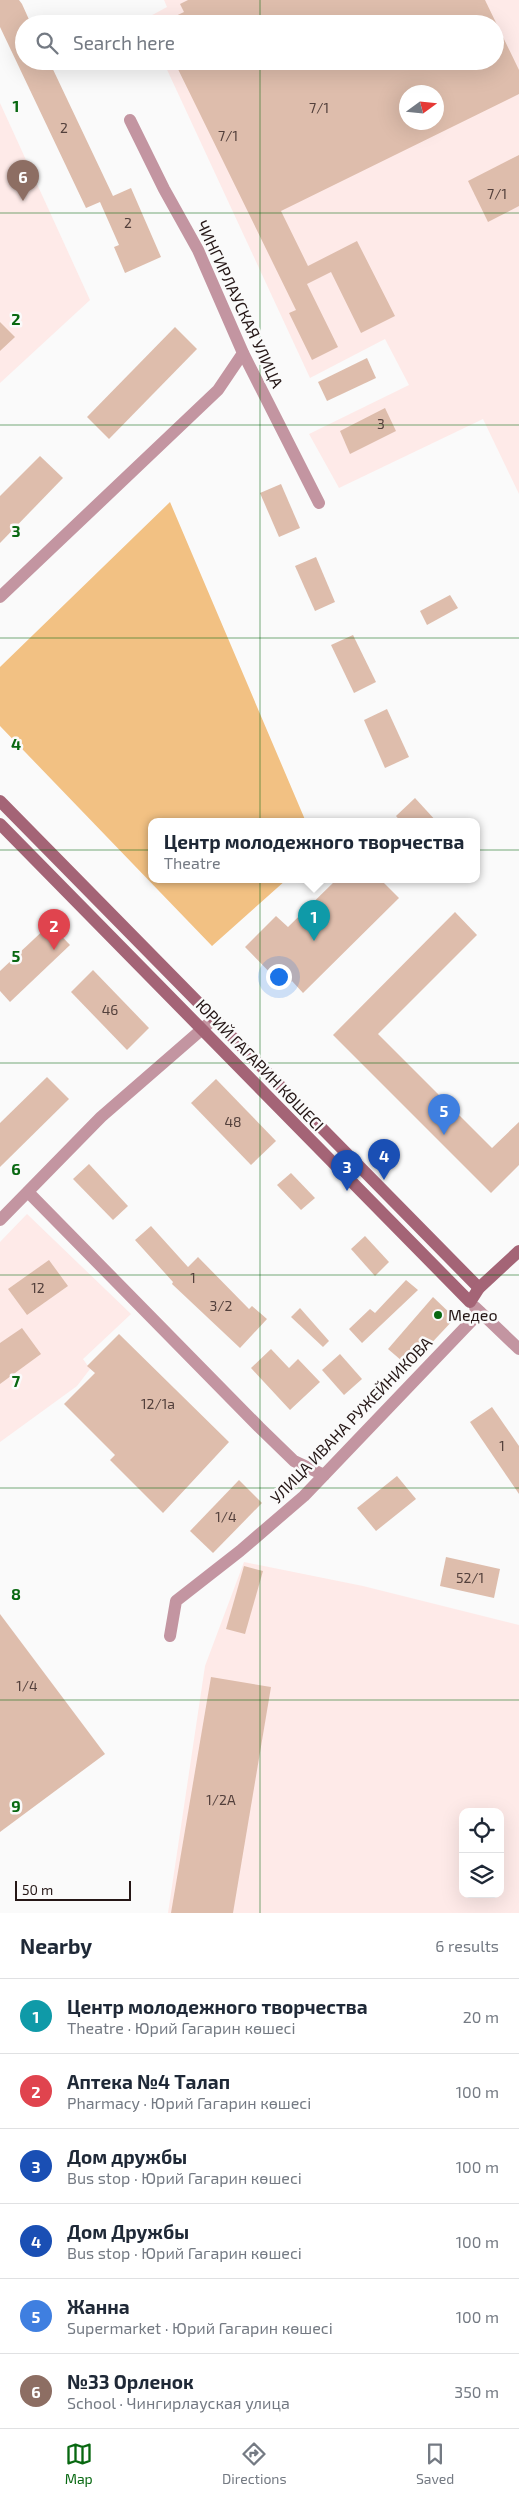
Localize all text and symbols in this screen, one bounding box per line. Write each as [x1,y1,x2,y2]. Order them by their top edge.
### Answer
search box [15,15,504,70]
icon: search [33,29,61,57]
text: Search here [73,31,175,54]
north arrow [399,85,444,130]
text: 1 [13,96,19,115]
house number: 7/1 [309,99,329,116]
house number: 2 [60,119,68,136]
house number: 7/1 [218,127,238,144]
pin: 6 [7,160,39,201]
house number: 7/1 [487,185,507,202]
house number: 2 [124,214,132,231]
street label: ЧИНГИРЛАУСКАЯ УЛИЦА [193,217,288,391]
text: 2 [11,309,21,328]
house number: 3 [377,415,385,432]
text: 3 [11,521,21,540]
text: 4 [11,734,21,753]
popup [148,818,480,883]
text: Центр молодежного творчества [164,830,464,853]
text: Theatre [164,853,221,872]
pin: 1 [298,900,330,941]
pin: 2 [38,909,70,950]
text: 5 [12,946,21,965]
your location [266,964,292,990]
street label: ЮРИЙ ГАГАРИН КӨШЕСІ [193,995,328,1134]
house number: 46 [102,1001,118,1018]
pin: 5 [428,1094,460,1135]
house number: 48 [224,1113,242,1130]
pin: 4 [368,1139,400,1180]
pin: 3 [331,1150,363,1191]
text: 6 [11,1159,21,1178]
house number: 1 [190,1269,196,1286]
house number: 12 [31,1279,45,1296]
house number: 3/2 [210,1297,233,1314]
place label: Медео [448,1305,498,1324]
marker: Медео [432,1309,444,1321]
street label: УЛИЦА ИВАНА РУЖЕЙНИКОВА [266,1332,435,1507]
text: 7 [12,1371,21,1390]
house number: 12/1а [141,1395,175,1412]
house number: 1 [499,1437,505,1454]
house number: 1/4 [215,1508,237,1525]
house number: 52/1 [456,1569,484,1586]
text: 8 [11,1584,21,1603]
house number: 1/4 [16,1677,38,1694]
house number: 1/2А [206,1791,236,1808]
text: 9 [11,1796,21,1815]
map controls [459,1808,504,1898]
button: locate [459,1808,504,1853]
button: layers [459,1853,504,1898]
scale bar [15,1878,131,1901]
text: 50 m [22,1881,53,1898]
text: Nearby [20,1933,92,1958]
text: 6 results [435,1936,499,1955]
text: Центр молодежного творчества [67,1995,368,2018]
text: 1 [33,2007,39,2026]
text: 20 m [463,2007,499,2026]
text: Theatre · Юрий Гагарин көшесі [67,2018,295,2037]
text: Аптека №4 Талап [67,2070,230,2093]
text: 2 [31,2082,41,2101]
text: 100 m [456,2082,499,2101]
text: Pharmacy · Юрий Гагарин көшесі [67,2093,311,2112]
text: Дом дружбы [67,2145,187,2168]
text: 3 [31,2157,41,2176]
text: 100 m [456,2157,499,2176]
text: Bus stop · Юрий Гагарин көшесі [67,2168,302,2187]
text: Дом Дружбы [67,2220,189,2243]
text: 4 [31,2232,41,2251]
text: 100 m [456,2232,499,2251]
text: Bus stop · Юрий Гагарин көшесі [67,2243,302,2262]
text: Жанна [67,2295,130,2318]
text: 5 [32,2307,40,2326]
text: 100 m [456,2307,499,2326]
text: Supermarket · Юрий Гагарин көшесі [67,2318,333,2337]
text: №33 Орленок [67,2370,194,2393]
text: 6 [31,2382,41,2401]
text: 350 m [454,2382,499,2401]
text: School · Чингирлауская улица [67,2393,290,2412]
tab: Map [65,2440,93,2487]
tab: Directions [222,2440,287,2487]
tab: Saved [416,2440,454,2487]

